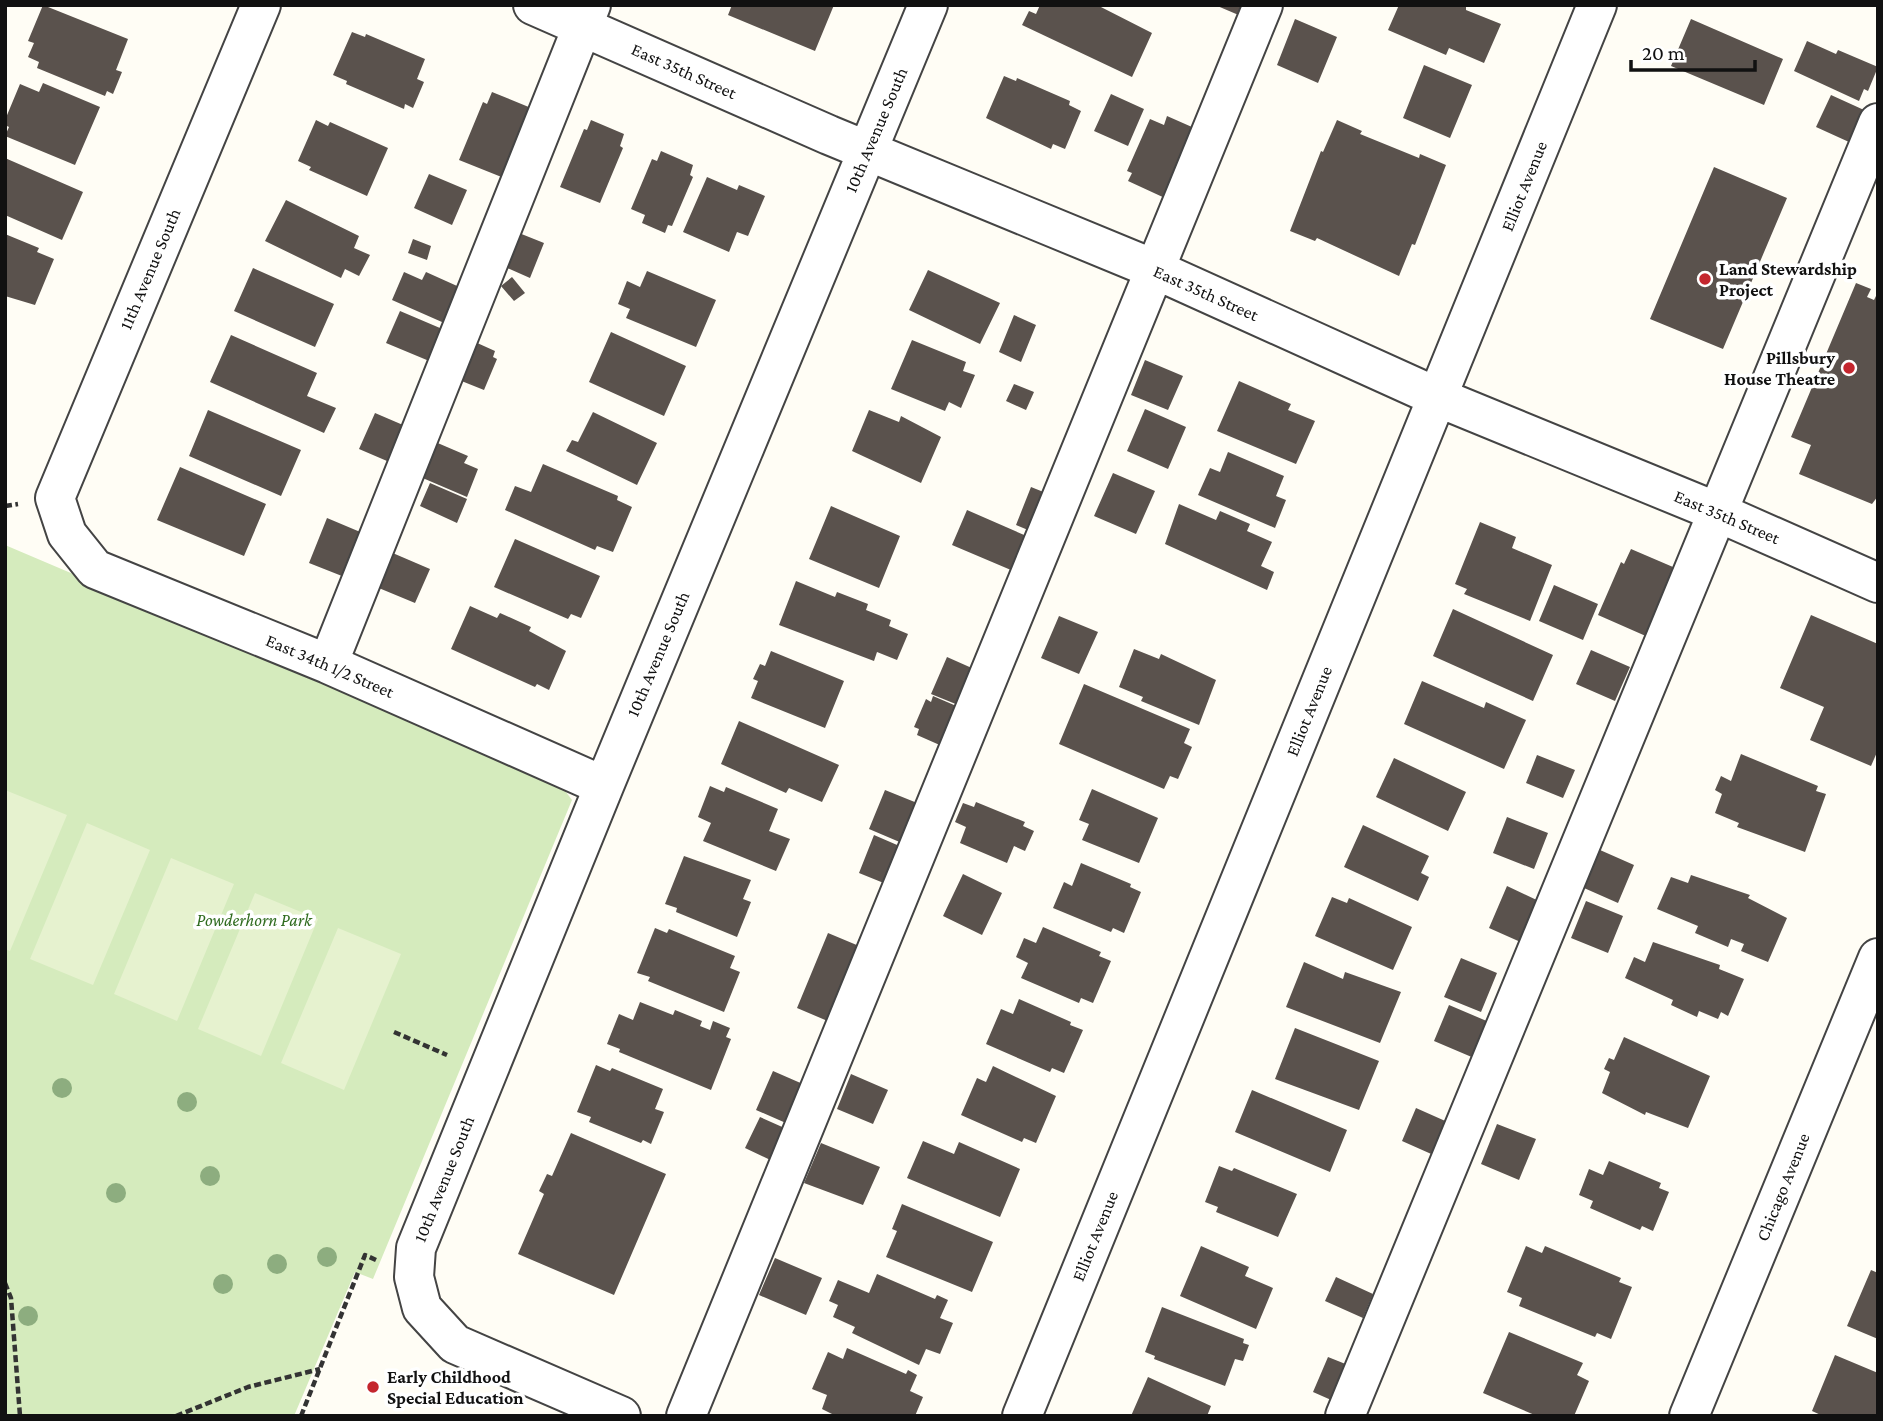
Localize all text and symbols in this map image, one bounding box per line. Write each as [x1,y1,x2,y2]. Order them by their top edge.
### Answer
scale bar [1631,28,1755,72]
street label: East 35th Street [628,39,740,103]
text: 20 m [1642,41,1685,65]
street label: 10th Avenue South [841,64,912,196]
street label: Elliot Avenue [1497,138,1551,234]
street label: 11th Avenue South [115,205,185,333]
place label: Land Stewardship Project [1719,259,1857,301]
street label: East 35th Street [1150,261,1262,325]
marker: Land Stewardship Project [1697,271,1713,287]
place label: Pillsbury House Theatre [1724,348,1835,389]
marker: Pillsbury House Theatre [1841,360,1857,376]
street label: East 35th Street [1671,486,1784,549]
street label: 10th Avenue South [623,588,694,720]
street label: East 34th 1/2 Street [263,630,398,702]
street label: Elliot Avenue [1282,663,1336,759]
park label: Powderhorn Park [196,910,313,930]
street label: 10th Avenue South [410,1113,479,1245]
street label: Chicago Avenue [1752,1130,1814,1244]
street label: Elliot Avenue [1068,1188,1122,1284]
place label: Early Childhood Special Education [387,1367,524,1408]
marker: Early Childhood Special Education [365,1379,381,1395]

